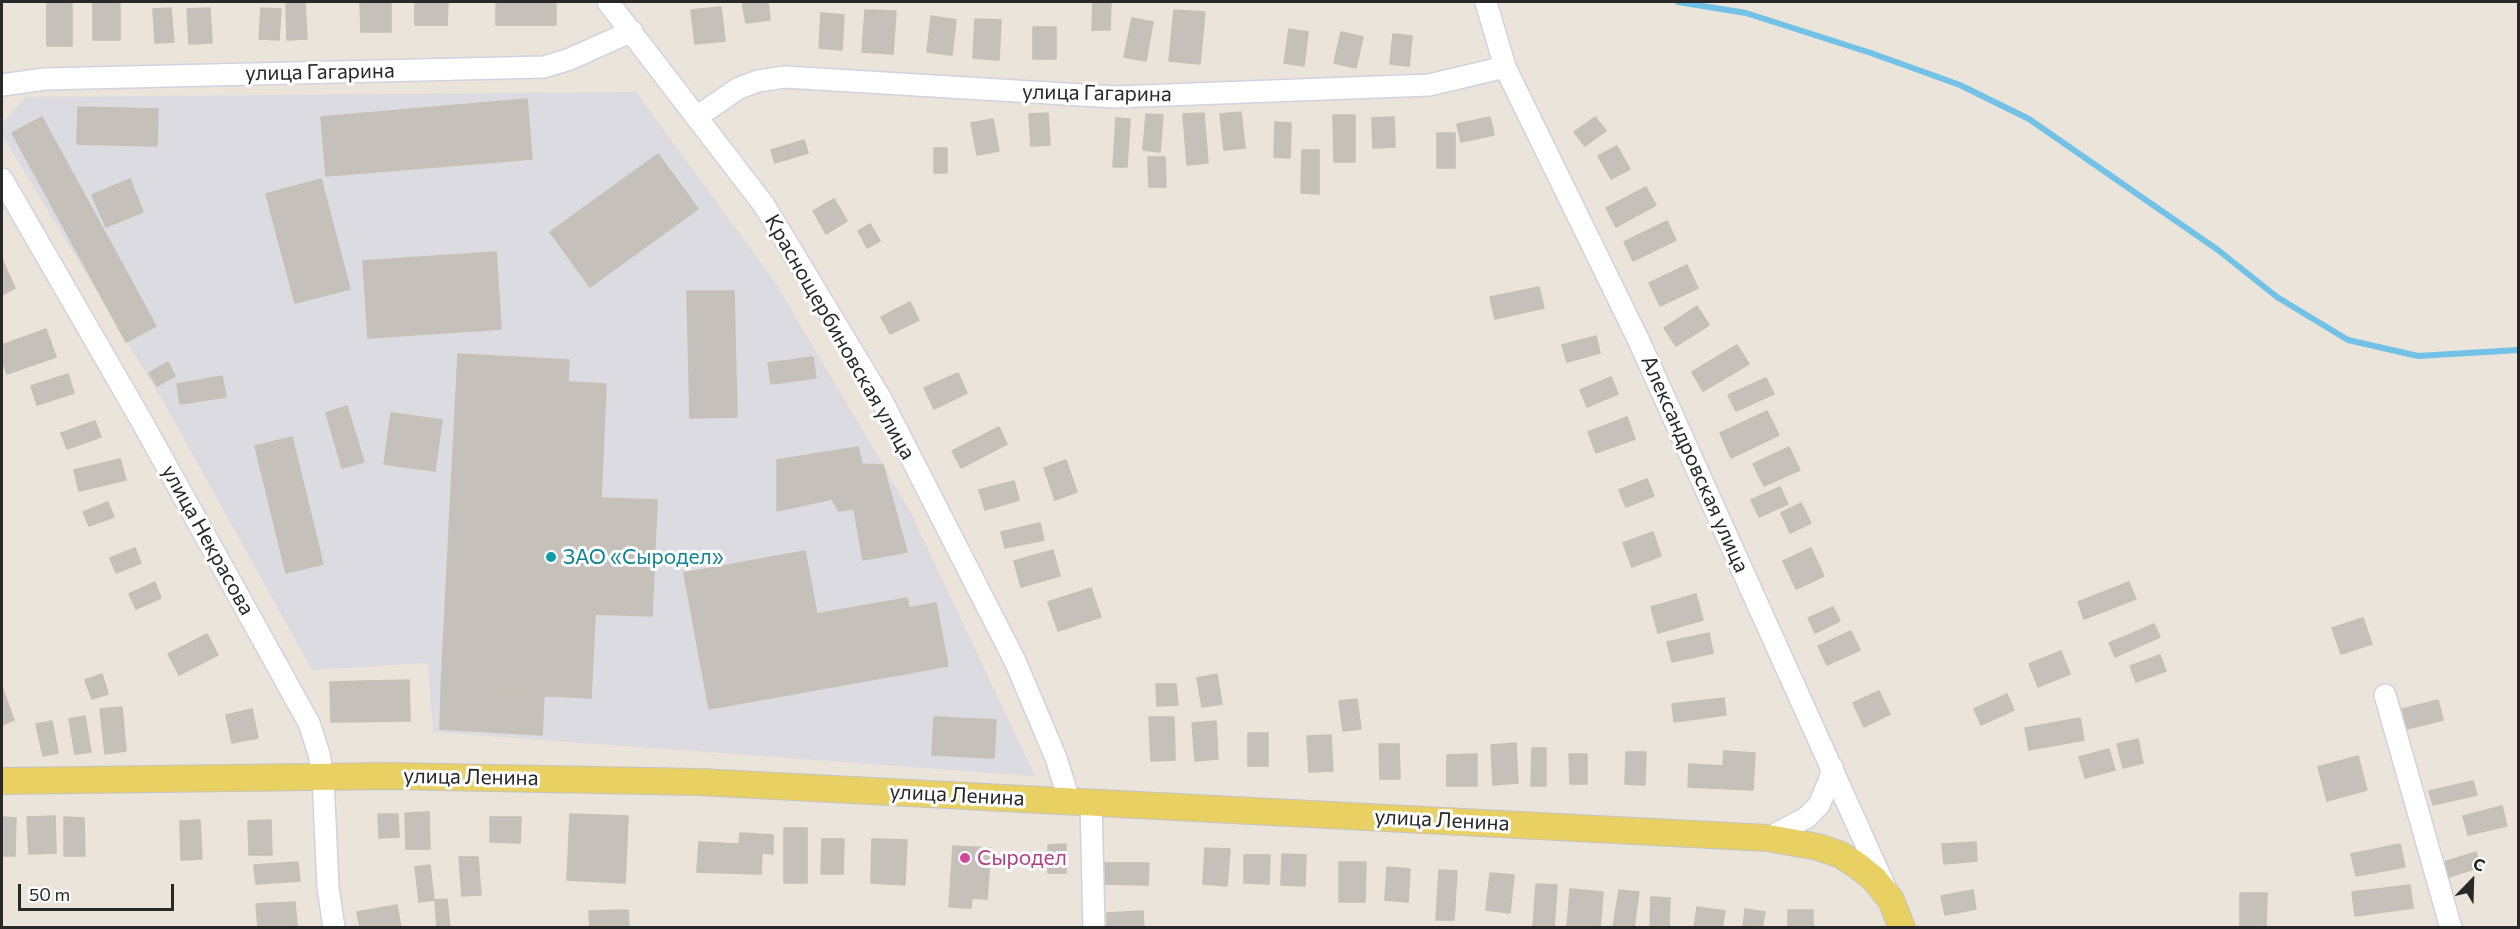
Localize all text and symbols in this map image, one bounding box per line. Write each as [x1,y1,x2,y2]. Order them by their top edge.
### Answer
street label: улица Гагарина [245,58,395,86]
street label: улица Гагарина [1022,79,1172,107]
street label: Краснощербиновская улица [759,210,921,464]
street label: Александровская улица [1636,352,1754,576]
street label: улица Некрасова [156,461,260,619]
place label: ЗАО «Сыродел» [563,544,724,570]
marker: ЗАО «Сыродел» [544,550,558,564]
street label: улица Ленина [403,763,539,791]
street label: улица Ленина [889,779,1025,811]
street label: улица Ленина [1374,804,1510,836]
place label: Сыродел [977,845,1067,871]
marker: Сыродел [958,851,972,865]
north arrow [2442,851,2502,911]
text: С [2470,853,2488,875]
scale bar [21,872,177,910]
text: 50 m [29,883,70,905]

